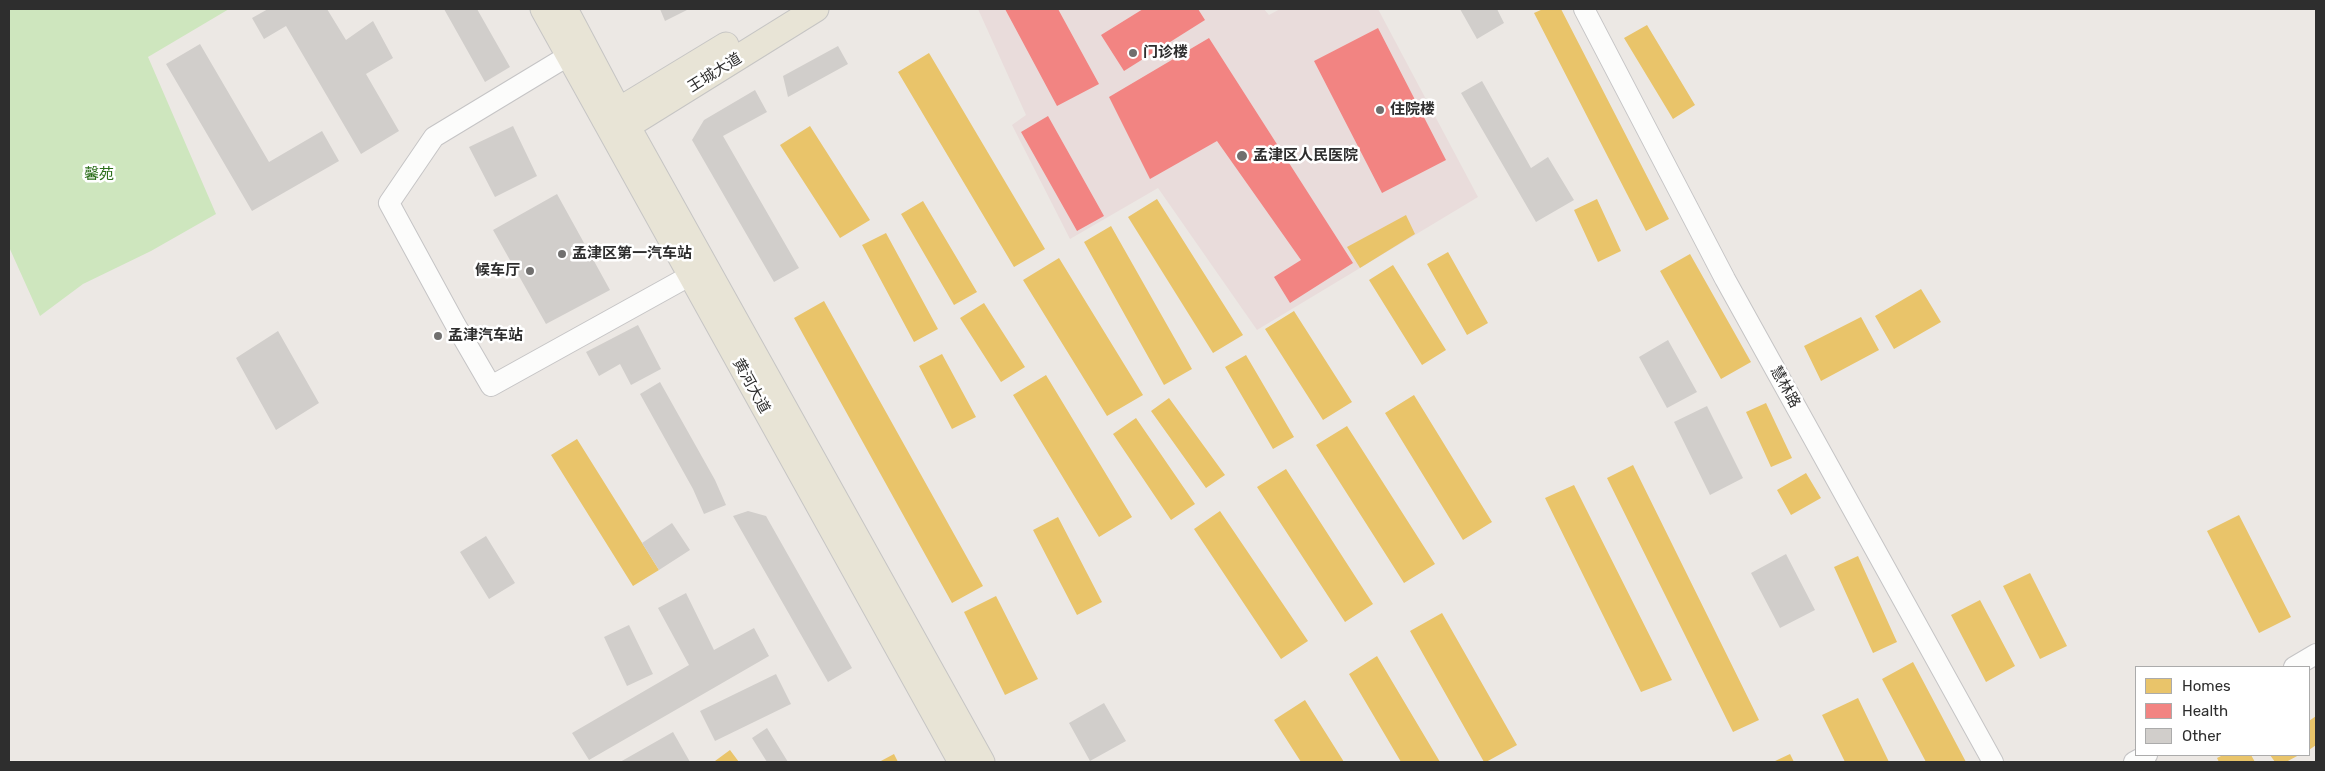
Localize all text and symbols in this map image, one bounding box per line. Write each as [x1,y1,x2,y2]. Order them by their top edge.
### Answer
place label: 门诊楼 [1143,44,1188,62]
marker: 门诊楼 [1127,47,1139,59]
street label: 王城大道 [685,49,745,97]
place label: 住院楼 [1390,101,1435,119]
marker: 住院楼 [1374,104,1386,116]
place label: 孟津区人民医院 [1253,147,1358,165]
marker: 孟津区人民医院 [1235,149,1249,163]
park label: 馨苑 [84,166,114,184]
place label: 孟津区第一汽车站 [572,245,692,263]
marker: 孟津区第一汽车站 [556,248,568,260]
place label: 候车厅 [475,262,520,280]
marker: 候车厅 [524,265,536,277]
place label: 孟津汽车站 [448,327,523,345]
marker: 孟津汽车站 [432,330,444,342]
street label: 黄河大道 [729,355,773,417]
street label: 慧林路 [1766,363,1804,411]
legend [2135,666,2310,756]
text: Homes [2182,677,2231,695]
text: Health [2182,702,2228,720]
text: Other [2182,727,2221,745]

